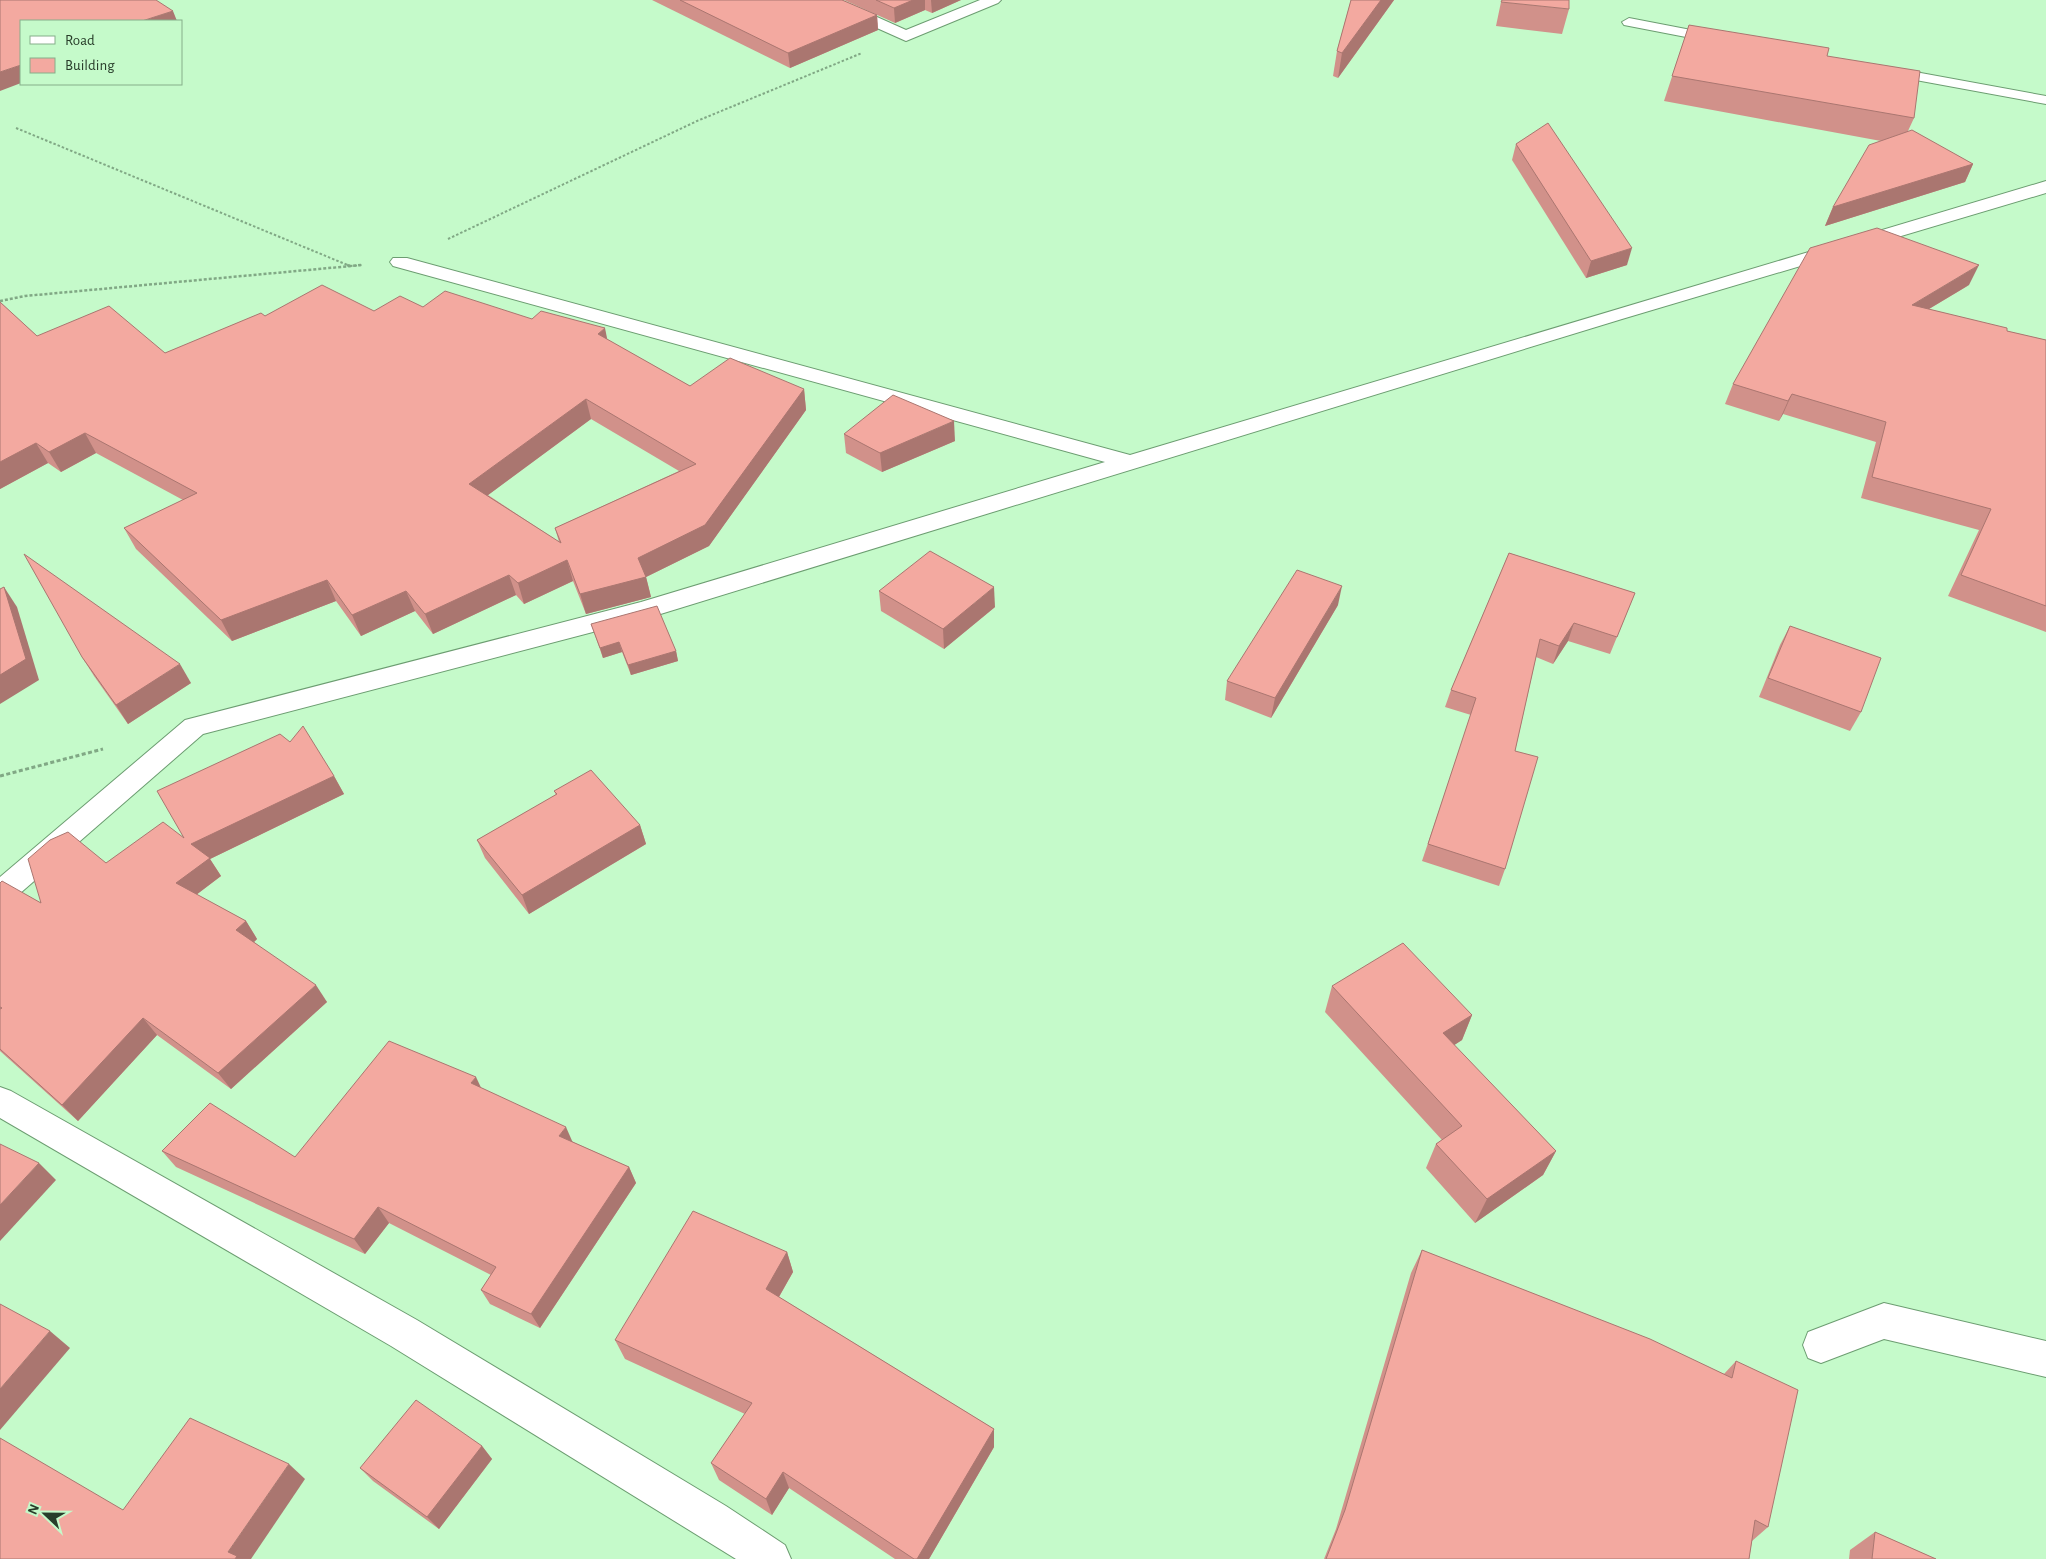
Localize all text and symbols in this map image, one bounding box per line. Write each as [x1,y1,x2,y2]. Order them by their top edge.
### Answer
legend [20,20,182,85]
text: Road [65,33,95,48]
text: Building [65,58,115,73]
north arrow [20,1489,70,1539]
text: N [26,1502,42,1517]

